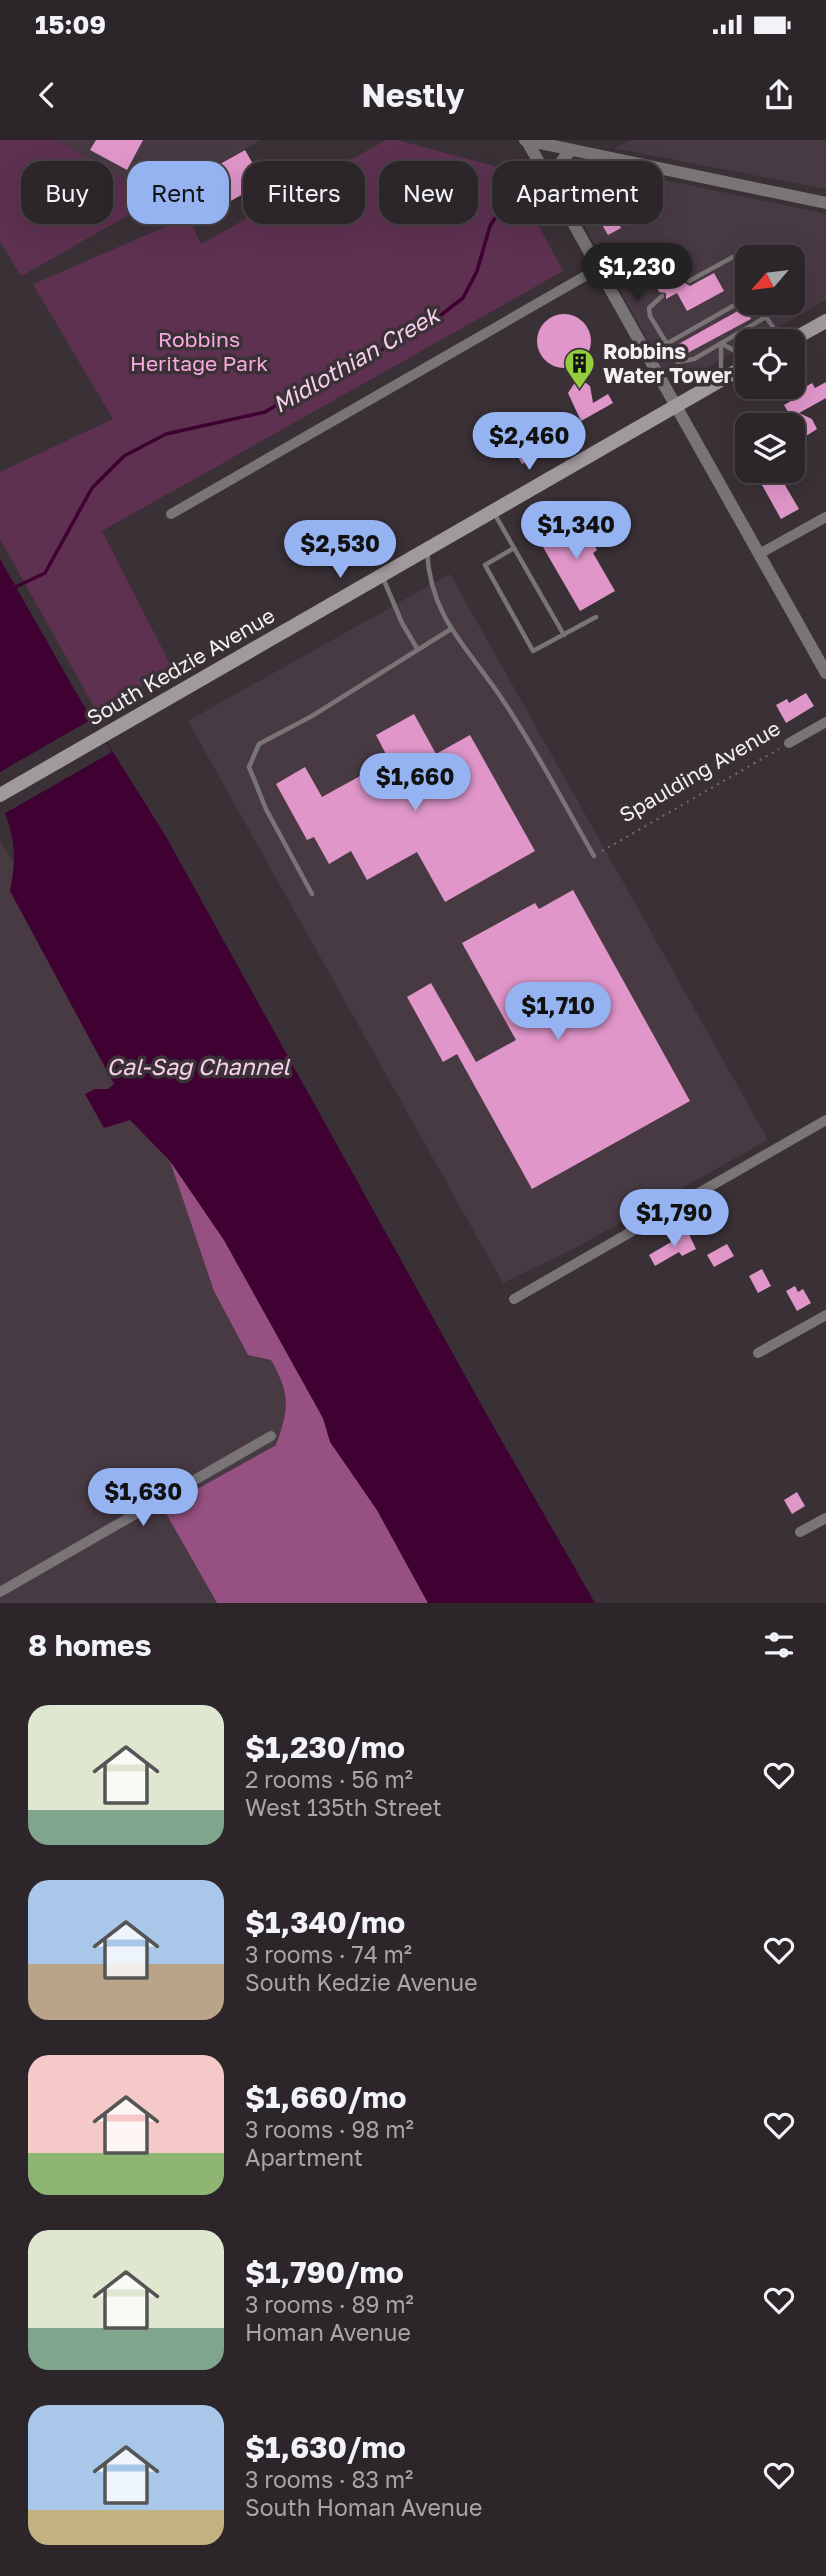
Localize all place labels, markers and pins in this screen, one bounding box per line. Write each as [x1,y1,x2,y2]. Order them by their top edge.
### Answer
pin: $1,230 [580,244,694,303]
place label: Robbins Water Tower [603,338,732,388]
building icon: Robbins Water Tower [563,347,597,391]
pin: $2,460 [472,412,586,472]
pin: $1,340 [519,502,633,561]
pin: $2,530 [283,520,397,580]
pin: $1,660 [358,754,472,813]
pin: $1,710 [501,982,615,1042]
pin: $1,790 [617,1190,731,1249]
pin: $1,630 [86,1468,200,1528]

